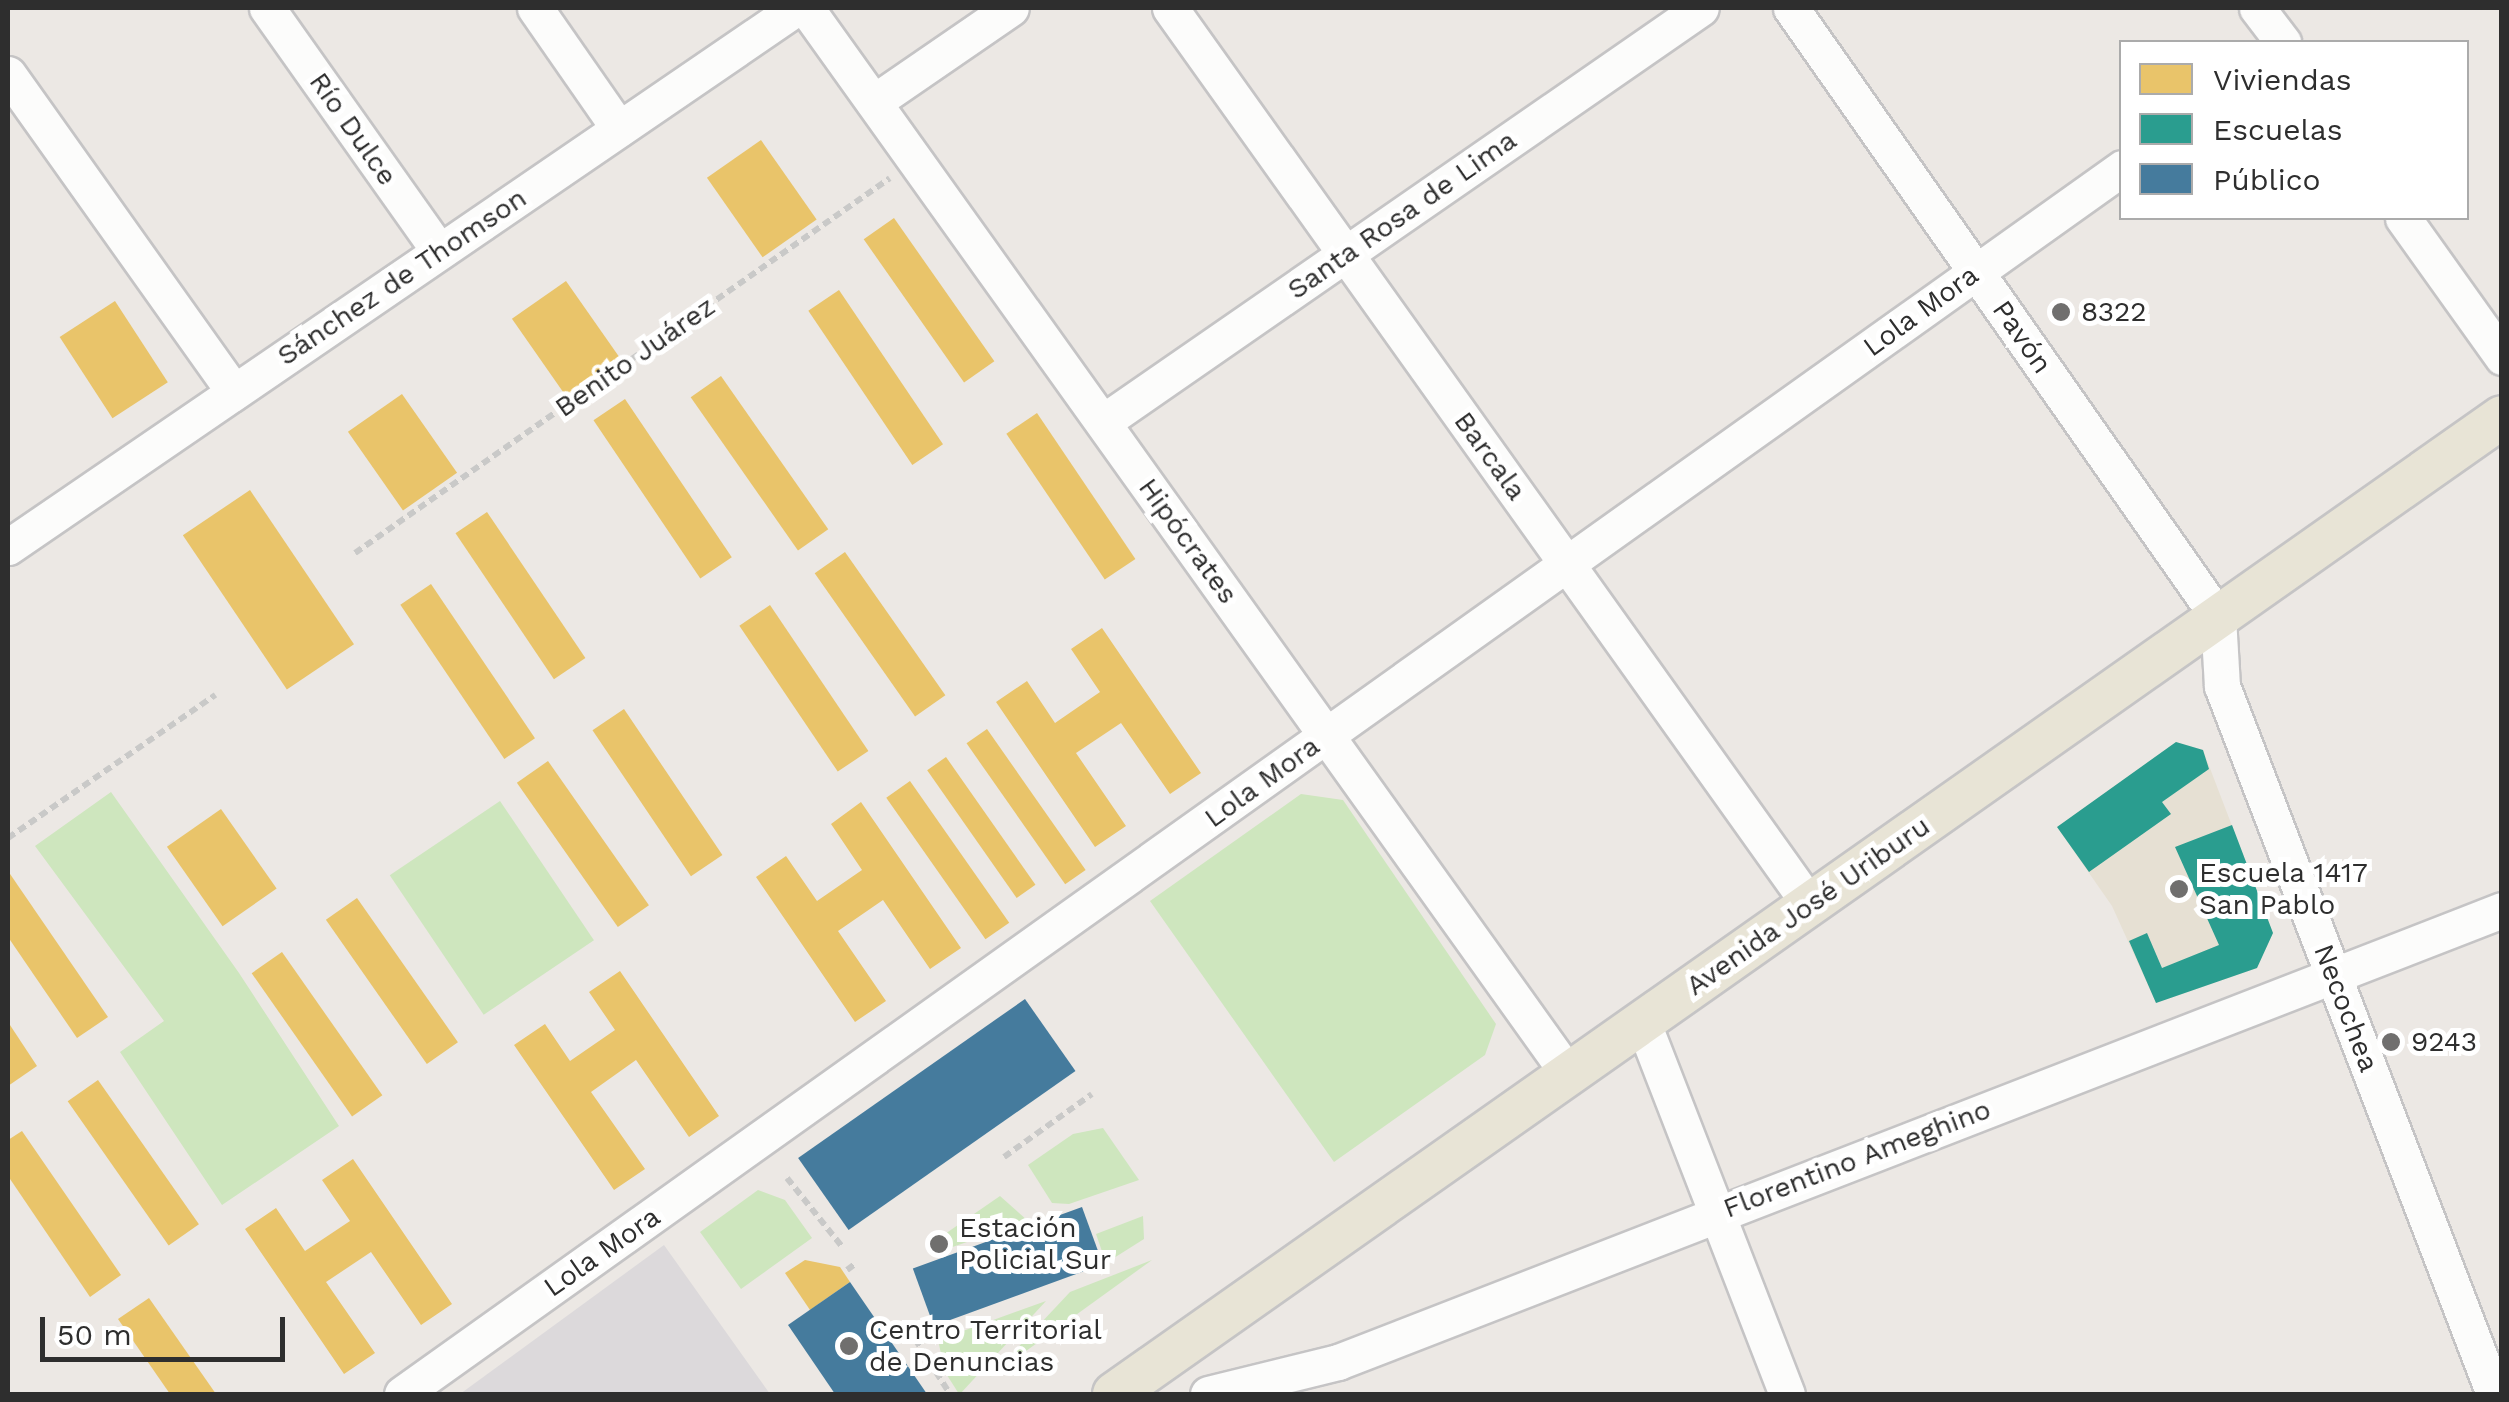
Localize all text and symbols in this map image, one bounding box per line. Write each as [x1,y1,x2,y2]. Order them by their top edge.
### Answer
legend [2119,40,2469,220]
text: Viviendas [2213,62,2351,97]
street label: Río Dulce [302,66,404,192]
text: Escuelas [2213,112,2343,147]
street label: Santa Rosa de Lima [1281,123,1523,307]
text: Público [2213,162,2321,197]
street label: Sánchez de Thomson [271,181,533,373]
street label: Lola Mora [1857,258,1985,364]
street label: Benito Juárez [548,289,722,425]
street label: Pavón [1985,294,2059,380]
place label: 8322 [2081,295,2147,329]
marker: 8322 [2050,301,2072,323]
street label: Barcala [1447,405,1533,507]
street label: Hipócrates [1131,472,1245,610]
street label: Lola Mora [1198,729,1326,835]
street label: Avenida José Uriburu [1679,809,1937,1003]
place label: Escuela 1417 San Pablo [2199,856,2369,922]
marker: Escuela 1417 San Pablo [2168,878,2190,900]
street label: Necochea [2306,939,2386,1077]
place label: 9243 [2411,1025,2477,1059]
marker: 9243 [2380,1031,2402,1053]
street label: Florentino Ameghino [1718,1092,1996,1226]
street label: Lola Mora [537,1200,667,1304]
place label: Estación Policial Sur [959,1211,1112,1277]
marker: Estación Policial Sur [928,1233,950,1255]
scale bar [45,1297,290,1359]
place label: Centro Territorial de Denuncias [869,1313,1103,1379]
text: 50 m [57,1317,132,1352]
marker: Centro Territorial de Denuncias [838,1335,860,1357]

